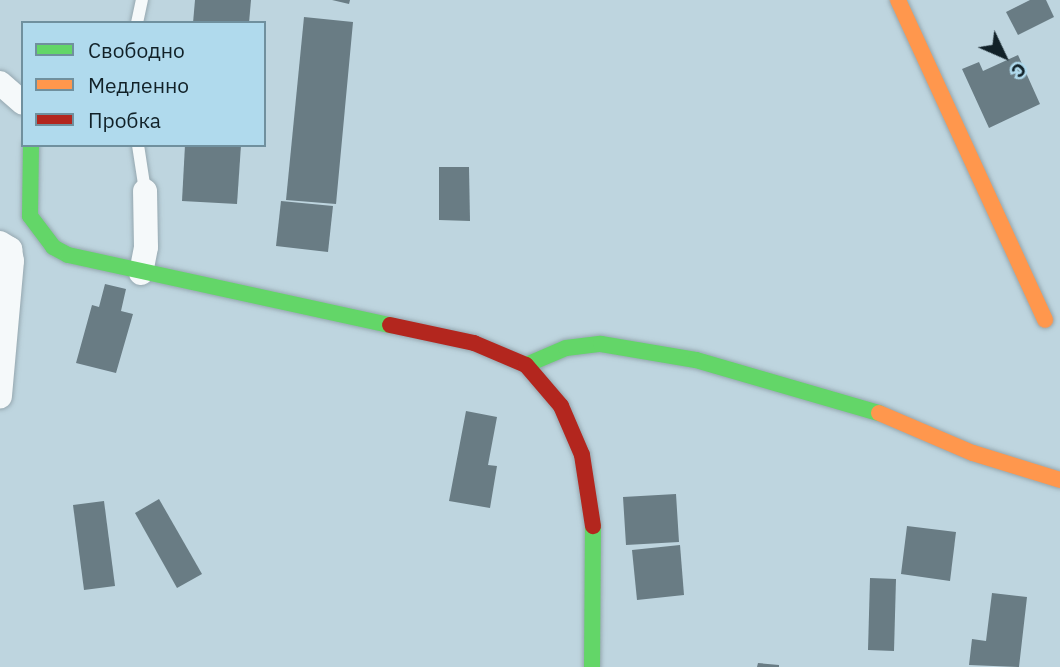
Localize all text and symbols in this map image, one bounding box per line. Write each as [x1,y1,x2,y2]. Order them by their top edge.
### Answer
legend [21,21,266,147]
north arrow [969,21,1039,91]
text: Свободно [88,36,185,64]
text: С [1006,58,1032,83]
text: Медленно [88,71,189,99]
text: Пробка [88,106,161,134]

